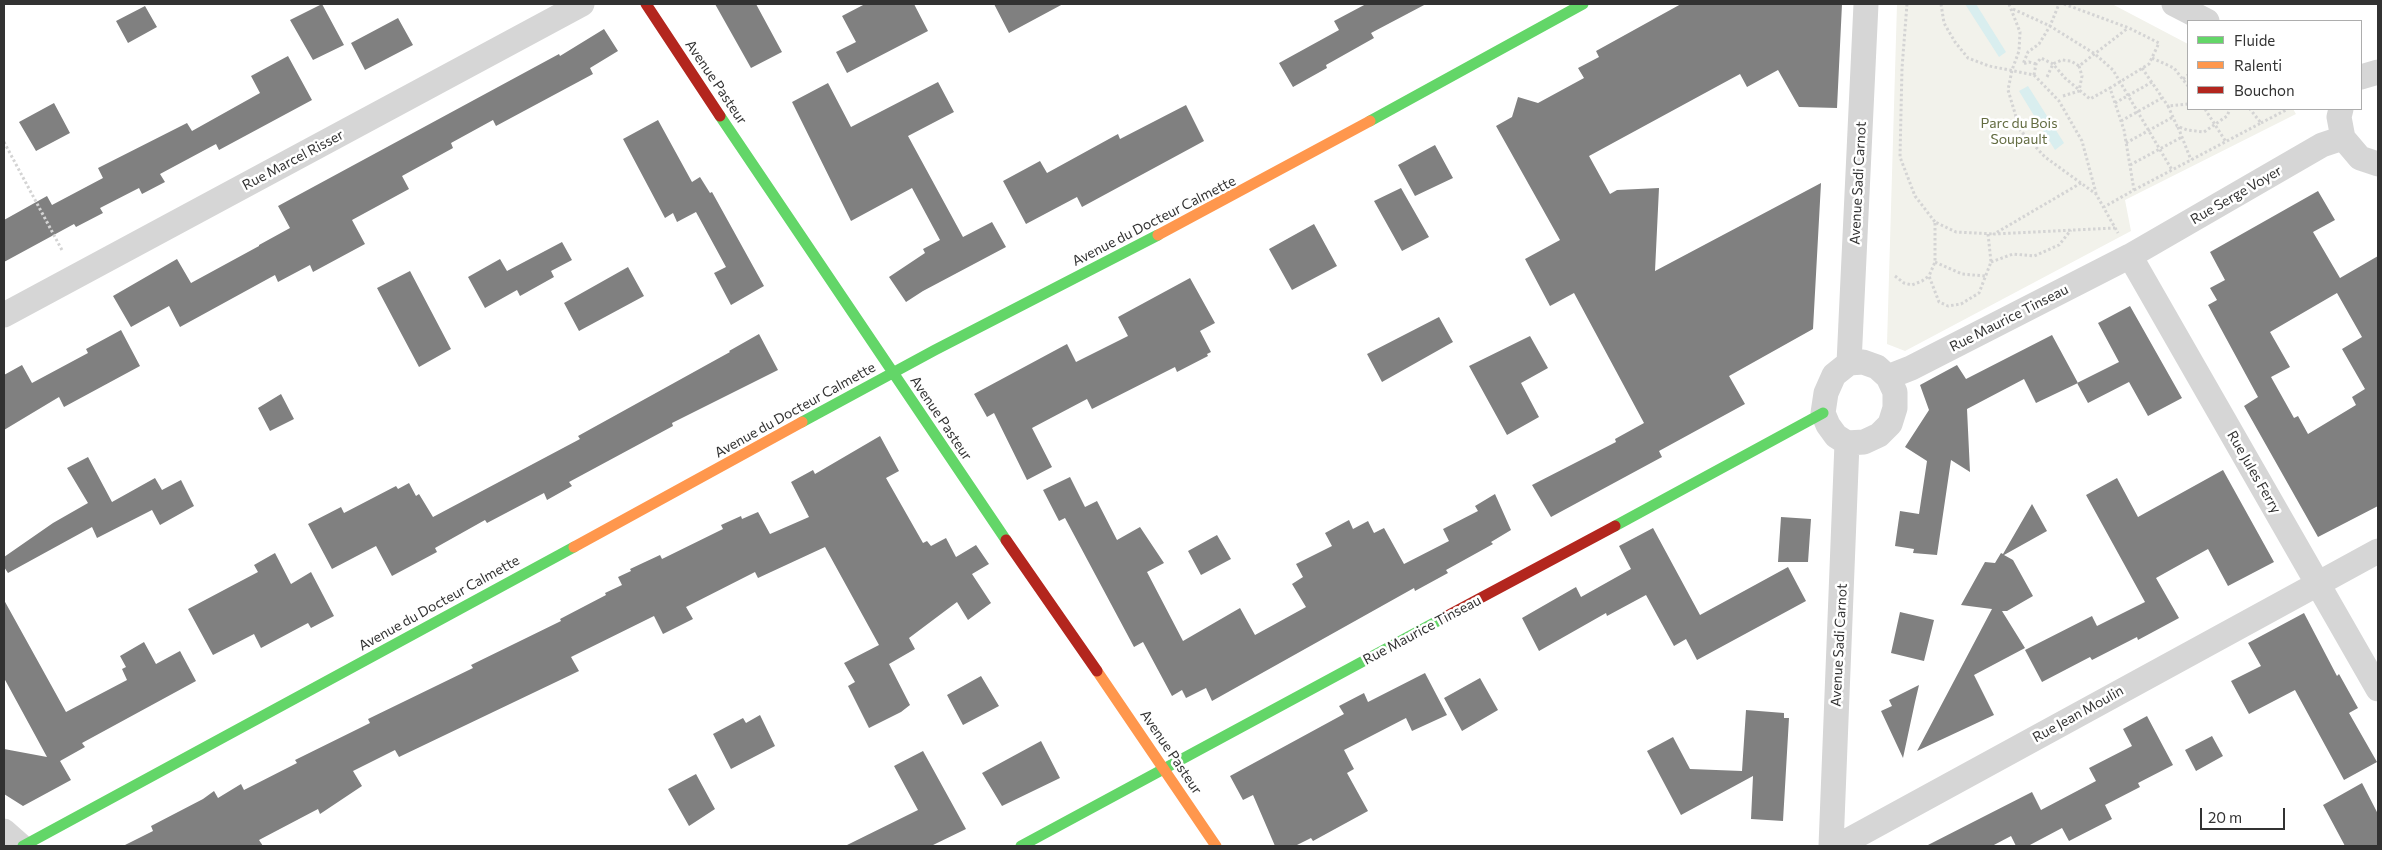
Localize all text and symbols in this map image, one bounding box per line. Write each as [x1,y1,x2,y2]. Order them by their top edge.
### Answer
legend [2187,20,2362,110]
text: Fluide [2234,31,2275,49]
street label: Avenue Pasteur [682,37,750,127]
text: Ralenti [2234,56,2282,74]
text: Bouchon [2234,81,2295,99]
park label: Parc du Bois Soupault [1980,115,2058,148]
street label: Avenue Sadi Carnot [1846,121,1870,245]
street label: Rue Marcel Risser [239,126,347,194]
street label: Rue Serge Voyer [2187,162,2285,228]
street label: Avenue du Docteur Calmette [1069,172,1239,270]
street label: Rue Maurice Tinseau [1947,281,2071,355]
street label: Avenue du Docteur Calmette [712,359,878,461]
street label: Avenue Pasteur [907,373,975,463]
street label: Rue Jules Ferry [2224,428,2284,516]
street label: Avenue du Docteur Calmette [356,552,522,654]
street label: Avenue Sadi Carnot [1827,583,1851,707]
street label: Rue Maurice Tinseau [1360,592,1484,668]
street label: Rue Jean Moulin [2030,682,2126,746]
street label: Avenue Pasteur [1137,707,1205,797]
scale bar [2202,798,2287,830]
text: 20 m [2208,808,2242,826]

